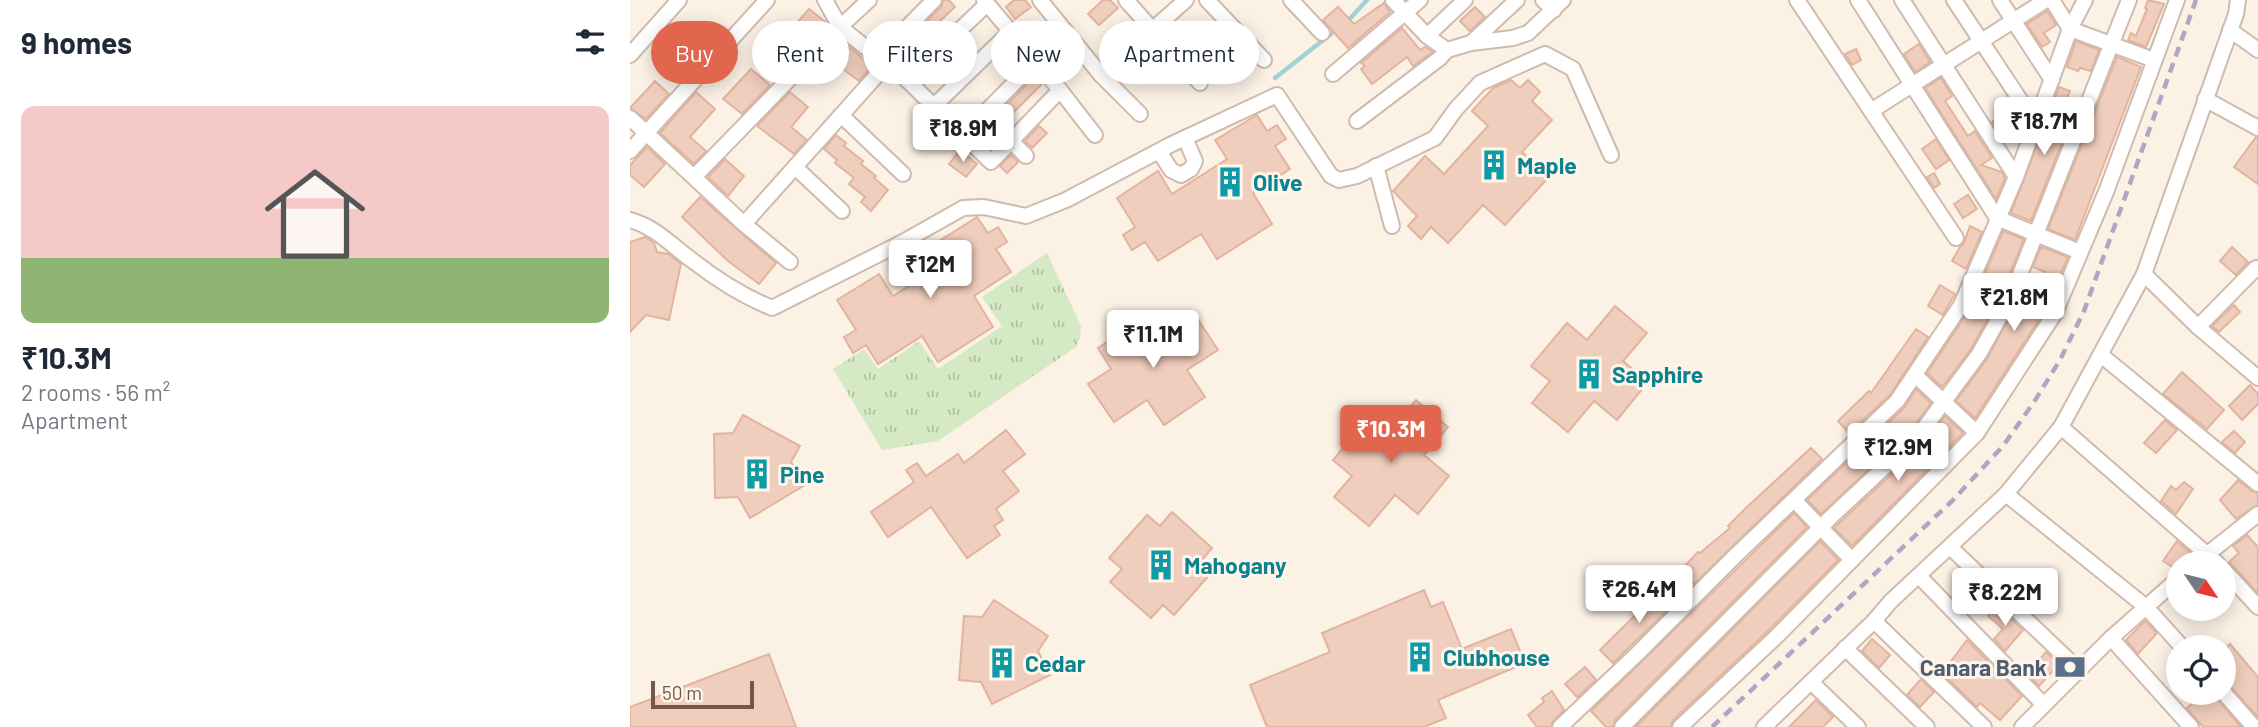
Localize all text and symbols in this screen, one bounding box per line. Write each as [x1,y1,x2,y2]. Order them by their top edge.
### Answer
chip: Buy [651,21,738,84]
chip: Rent [752,21,849,84]
chip: Filters [863,21,977,84]
chip: New [991,21,1085,84]
chip: Apartment [1099,21,1259,84]
icon: filters [571,23,609,61]
text: 9 homes [21,24,132,60]
pin: ₹18.7M [1987,97,2101,157]
pin: ₹18.9M [906,104,1020,164]
text: ₹18.7M [2010,106,2078,134]
text: ₹18.9M [929,113,997,141]
building icon: Maple [1477,148,1511,182]
icon: home [252,151,378,277]
place label: Maple [1517,151,1577,179]
building icon: Olive [1213,165,1247,199]
place label: Olive [1253,168,1303,196]
pin: ₹12M [889,240,971,300]
text: ₹12M [905,249,955,277]
pin: ₹21.8M [1957,274,2071,333]
text: ₹21.8M [1979,282,2049,310]
pin: ₹11.1M [1096,310,1210,370]
text: ₹11.1M [1123,319,1183,347]
text: ₹10.3M [21,339,112,375]
building icon: Sapphire [1572,357,1606,391]
place label: Sapphire [1612,360,1703,388]
text: 2 rooms · 56 m² [21,378,170,406]
text: Apartment [21,406,128,434]
pin: ₹10.3M [1334,406,1448,465]
text: ₹10.3M [1356,414,1426,442]
pin: ₹12.9M [1841,424,1955,483]
text: ₹12.9M [1863,432,1933,460]
building icon: Pine [740,457,774,491]
place label: Pine [780,460,825,488]
building icon: Mahogany [1144,548,1178,582]
place label: Mahogany [1184,551,1287,579]
north arrow [2166,551,2236,621]
map controls [2166,551,2236,705]
pin: ₹26.4M [1582,566,1696,625]
pin: ₹8.22M [1948,568,2062,628]
text: ₹26.4M [1602,574,1676,602]
text: ₹8.22M [1968,577,2042,605]
button: locate [2166,635,2236,705]
building icon: Clubhouse [1403,640,1437,674]
place label: Clubhouse [1443,643,1550,671]
building icon: Cedar [985,646,1019,680]
place label: Cedar [1025,649,1086,677]
bank icon: Canara Bank [2053,650,2087,684]
place label: Canara Bank [1920,653,2047,681]
scale bar [651,678,754,710]
text: 50 m [662,681,702,704]

